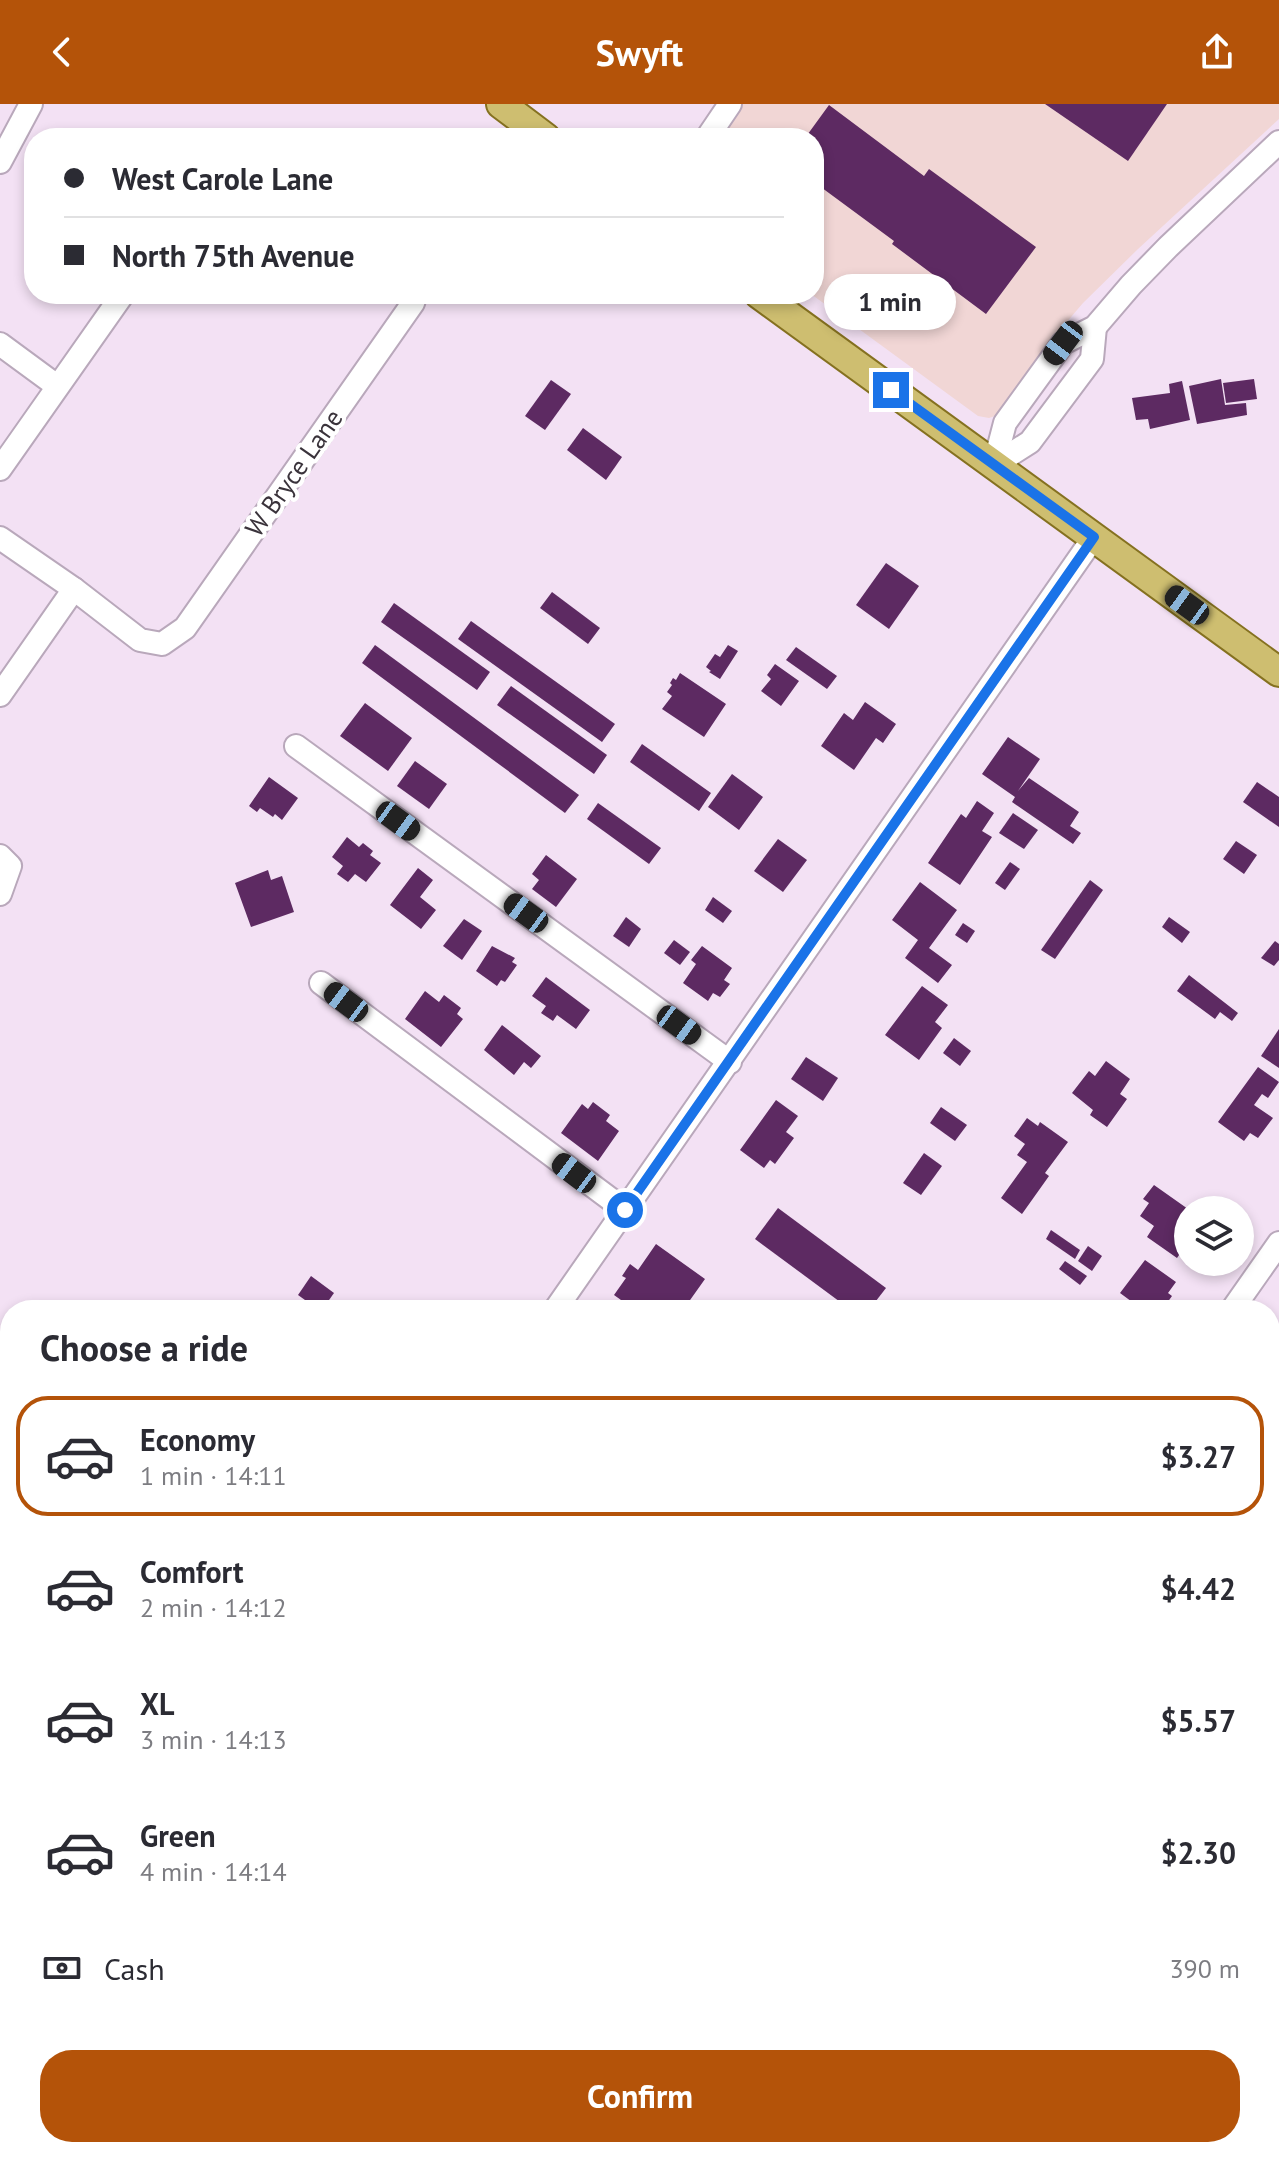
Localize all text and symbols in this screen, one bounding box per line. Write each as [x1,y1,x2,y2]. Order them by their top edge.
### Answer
text: Swyft [596,29,683,76]
icon: back [40,30,84,74]
icon: share [1195,30,1239,74]
text: West Carole Lane [112,159,333,198]
text: North 75th Avenue [112,236,354,275]
callout: 1 min [825,274,957,330]
text: 1 min [858,285,922,318]
car [1039,317,1087,369]
route end [873,372,909,408]
street label: W Bryce Lane [238,403,350,543]
car [1161,581,1213,629]
car [372,797,424,845]
car [500,889,552,937]
car [320,978,372,1026]
car [653,1001,705,1049]
car [548,1149,600,1197]
route start [607,1192,643,1228]
map controls [1174,1196,1254,1276]
button: layers [1174,1196,1254,1276]
text: Choose a ride [40,1324,248,1371]
icon: car [44,1420,116,1492]
text: Economy [140,1420,255,1459]
text: $3.27 [1161,1437,1236,1476]
text: 1 min · 14:11 [140,1459,287,1492]
icon: car [44,1552,116,1624]
text: Comfort [140,1552,243,1591]
text: $4.42 [1161,1569,1236,1608]
text: 2 min · 14:12 [140,1591,287,1624]
icon: car [44,1684,116,1756]
text: XL [140,1684,174,1723]
text: $5.57 [1161,1701,1236,1740]
text: 3 min · 14:13 [140,1723,287,1756]
icon: car [44,1816,116,1888]
text: Green [140,1816,215,1855]
text: $2.30 [1161,1833,1236,1872]
text: 4 min · 14:14 [140,1855,287,1888]
icon: cash [40,1946,84,1990]
text: Cash [104,1949,165,1988]
text: 390 m [1169,1952,1240,1985]
button: Confirm [40,2050,1240,2142]

